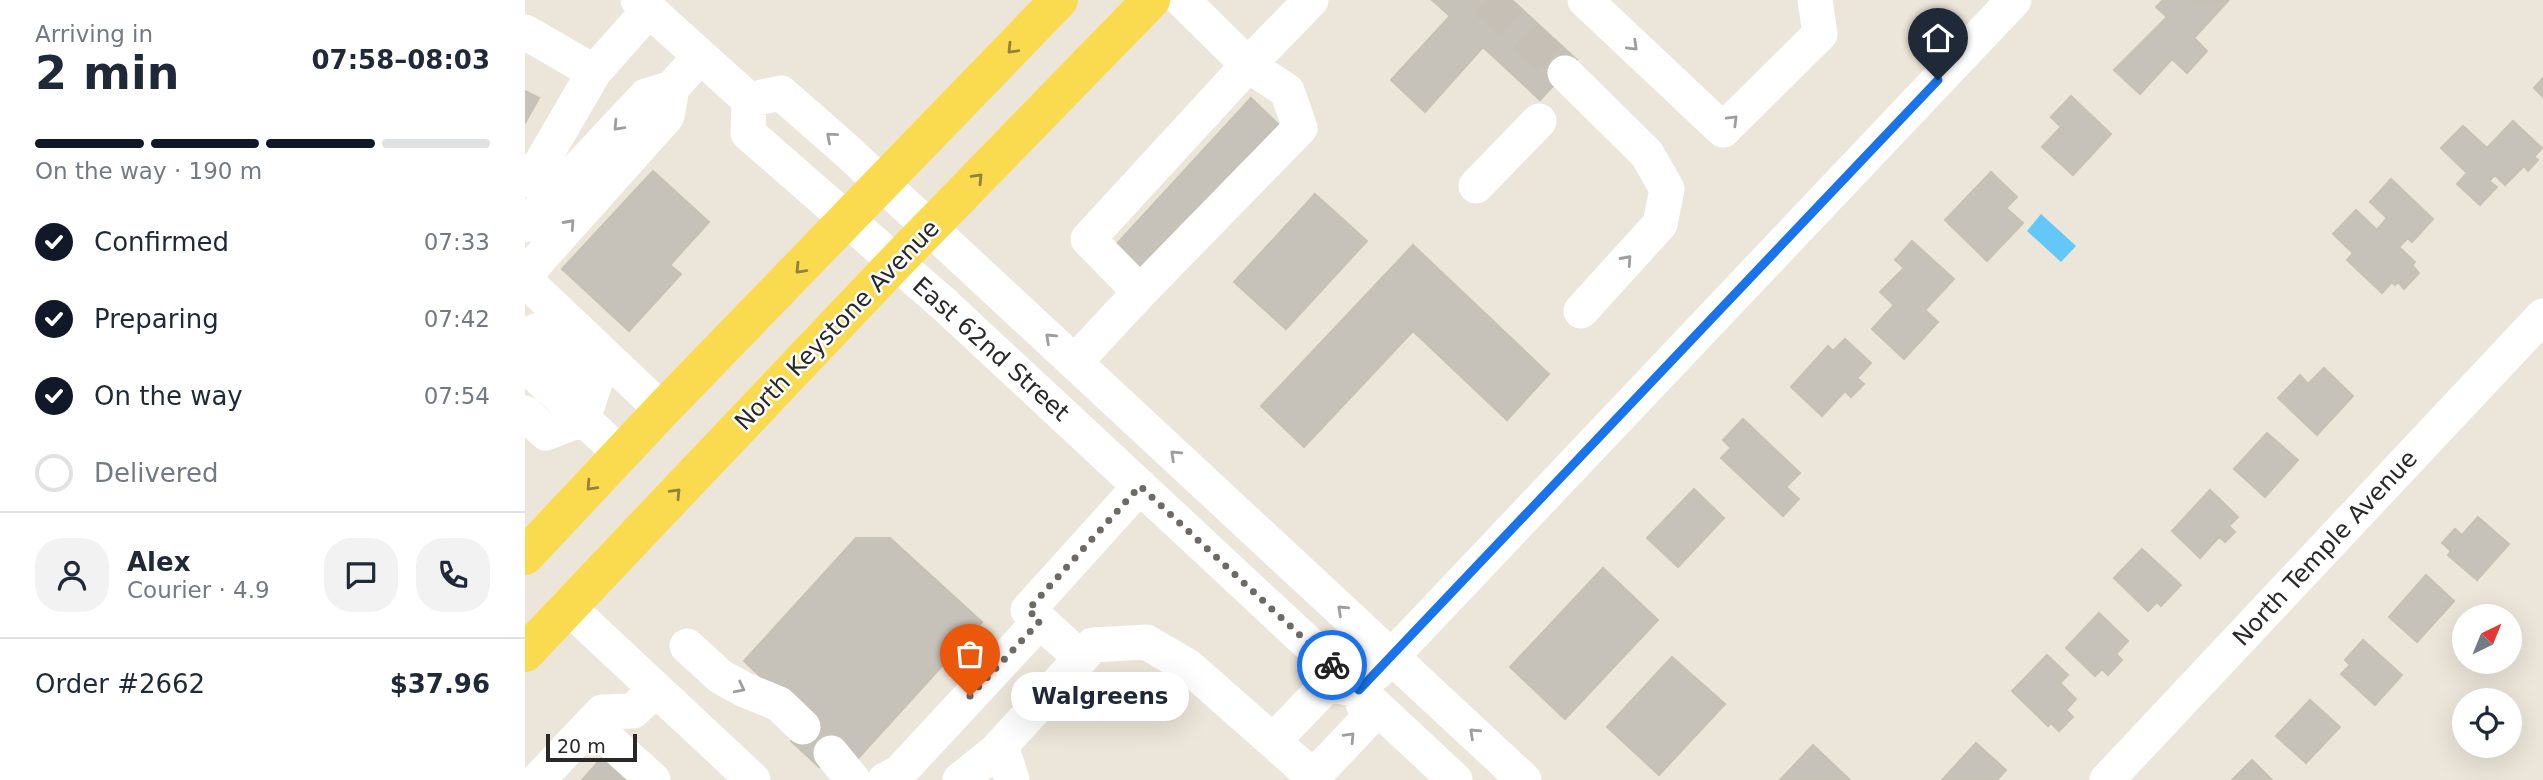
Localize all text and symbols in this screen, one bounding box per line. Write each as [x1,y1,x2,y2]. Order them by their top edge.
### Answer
pin [1908,8,1968,80]
icon: home [1919,19,1957,57]
text: Arriving in [35,21,153,47]
one-way arrow [1625,37,1638,50]
one-way arrow [1007,41,1020,54]
text: 07:58–08:03 [311,45,490,75]
text: 2 min [35,46,179,100]
one-way arrow [1724,116,1737,129]
one-way arrow [613,118,626,131]
one-way arrow [827,133,840,145]
text: On the way · 190 m [35,158,262,184]
one-way arrow [970,174,983,187]
street label: North Keystone Avenue [729,214,945,436]
one-way arrow [562,219,575,232]
icon: check [35,223,73,261]
text: Confirmed [94,227,229,257]
text: 07:33 [424,229,490,255]
one-way arrow [1619,256,1631,269]
one-way arrow [795,260,808,273]
street label: East 62nd Street [907,271,1075,427]
icon: check [35,300,73,338]
text: Preparing [94,304,219,334]
text: 07:42 [424,306,490,332]
one-way arrow [1045,333,1058,346]
icon: check [35,377,73,415]
text: On the way [94,381,243,411]
text: 07:54 [424,383,490,409]
street label: North Temple Avenue [2227,444,2423,652]
one-way arrow [1171,451,1184,463]
text: Delivered [94,458,218,488]
one-way arrow [587,478,599,491]
one-way arrow [668,488,680,501]
button: person [35,538,109,612]
button: chat [324,538,398,612]
button: phone [416,538,490,612]
text: Alex [127,547,190,577]
text: Courier · 4.9 [127,577,270,603]
north arrow [2452,604,2522,674]
map controls [2452,604,2522,758]
one-way arrow [1337,606,1350,619]
pin [940,624,1000,696]
courier [1297,630,1367,700]
icon: bag [951,635,989,673]
icon: bike [1313,646,1351,684]
text: Order #2662 [35,669,205,699]
text: $37.96 [390,669,490,699]
callout: Walgreens [1012,672,1191,720]
one-way arrow [733,679,745,693]
text: Walgreens [1031,683,1169,709]
button: locate [2452,688,2522,758]
one-way arrow [1469,729,1482,742]
scale bar [546,731,637,763]
one-way arrow [1342,732,1355,745]
text: 20 m [557,735,606,757]

